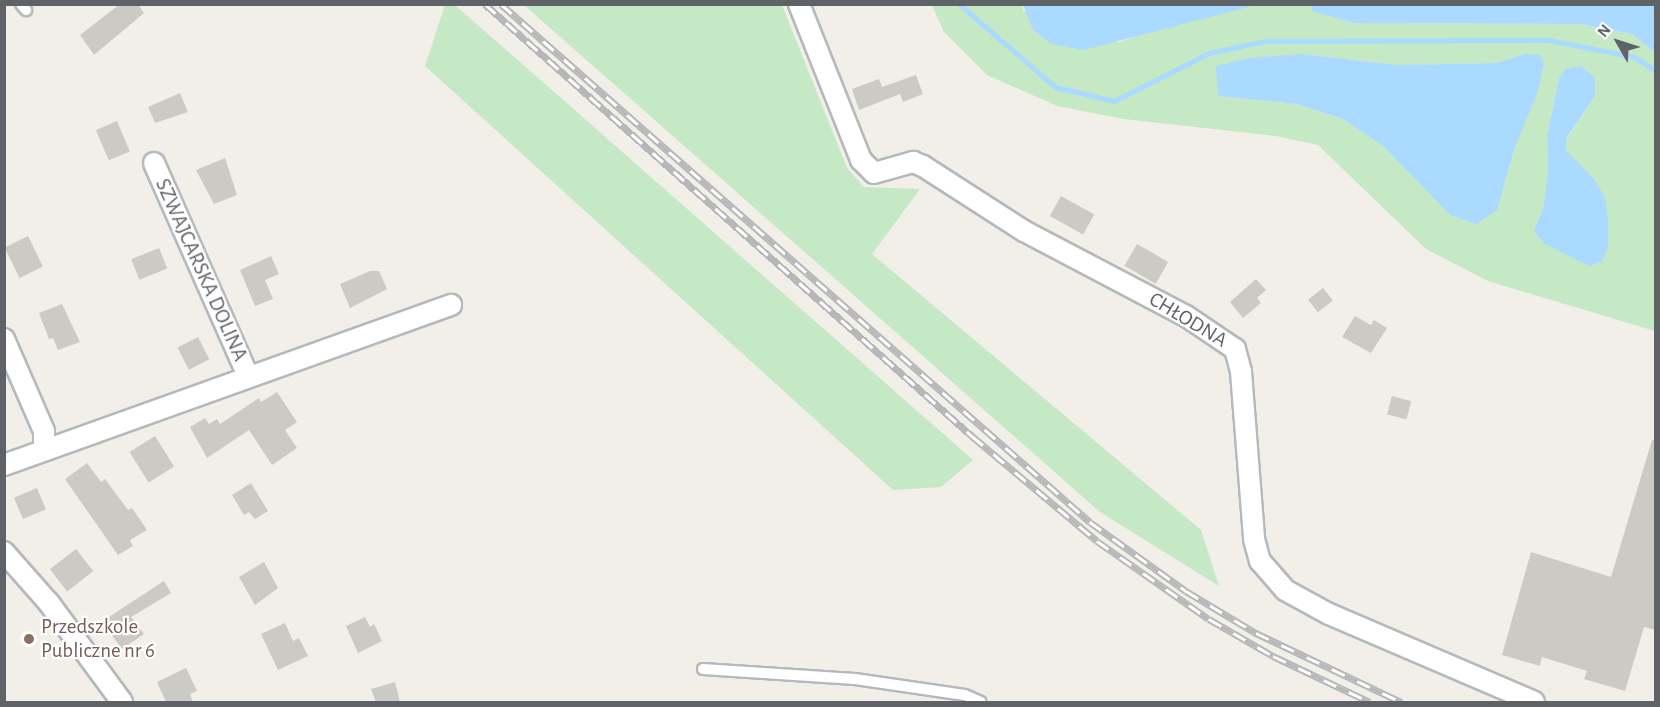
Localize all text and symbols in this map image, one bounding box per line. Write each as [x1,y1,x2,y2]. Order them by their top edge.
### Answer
north arrow [1588,12,1648,72]
text: N [1594,21,1614,40]
street label: SZWAJCARSKA DOLINA [149,175,253,365]
street label: CHŁODNA [1144,287,1232,353]
place label: Przedszkole Publiczne nr 6 [41,614,155,664]
marker: Przedszkole Publiczne nr 6 [22,632,36,646]

